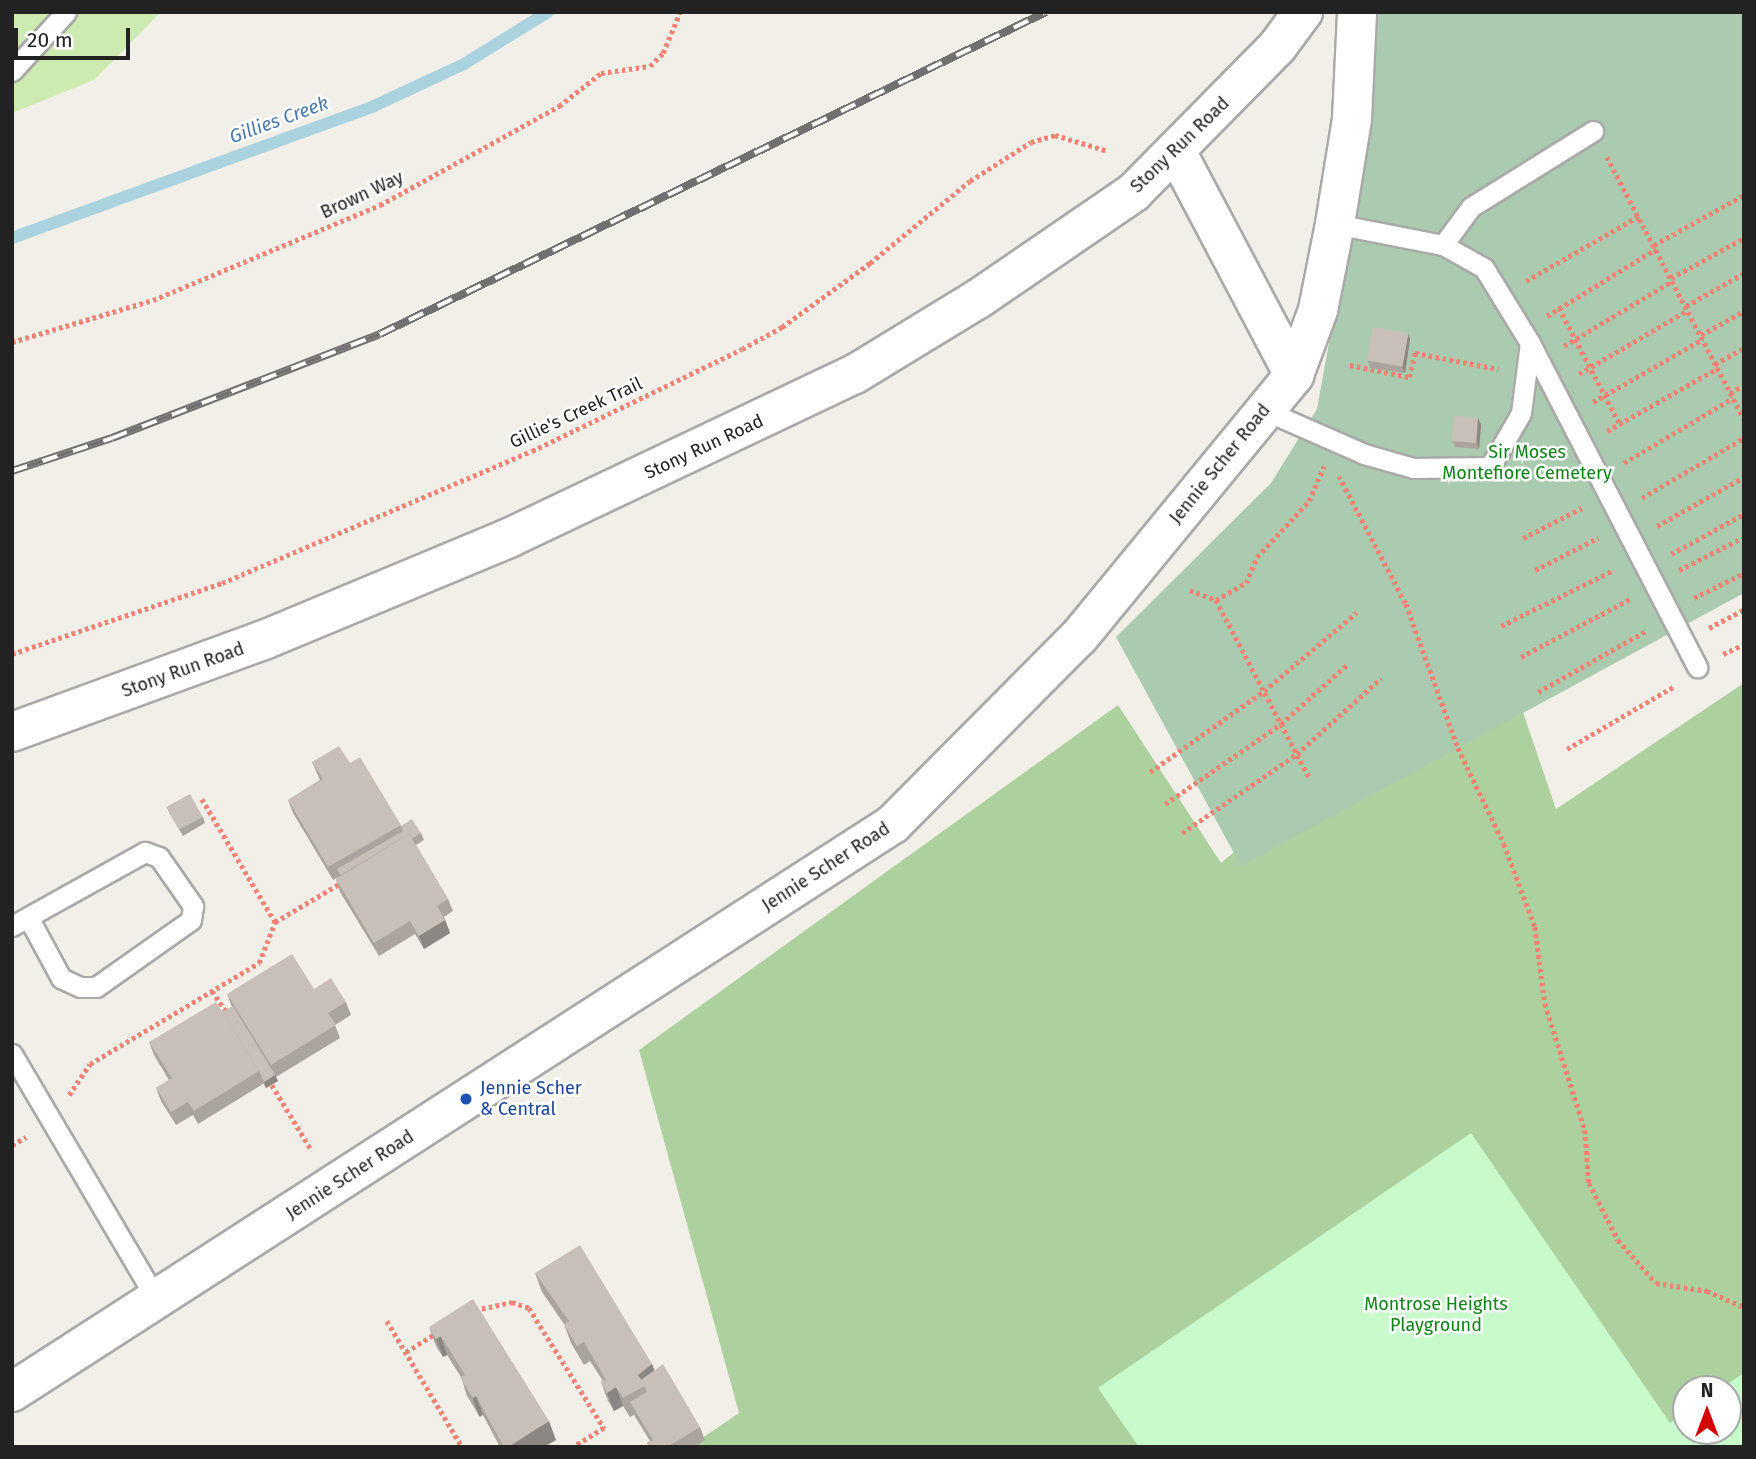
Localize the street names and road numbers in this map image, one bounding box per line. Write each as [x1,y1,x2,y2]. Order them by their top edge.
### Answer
street label: Stony Run Road [1126,92,1234,198]
street label: Brown Way [317,166,407,224]
street label: Gillie's Creek Trail [506,373,646,453]
street label: Jennie Scher Road [1165,400,1275,528]
street label: Stony Run Road [641,410,767,484]
street label: Stony Run Road [119,638,247,702]
street label: Jennie Scher Road [758,818,894,916]
street label: Jennie Scher Road [282,1126,418,1224]

